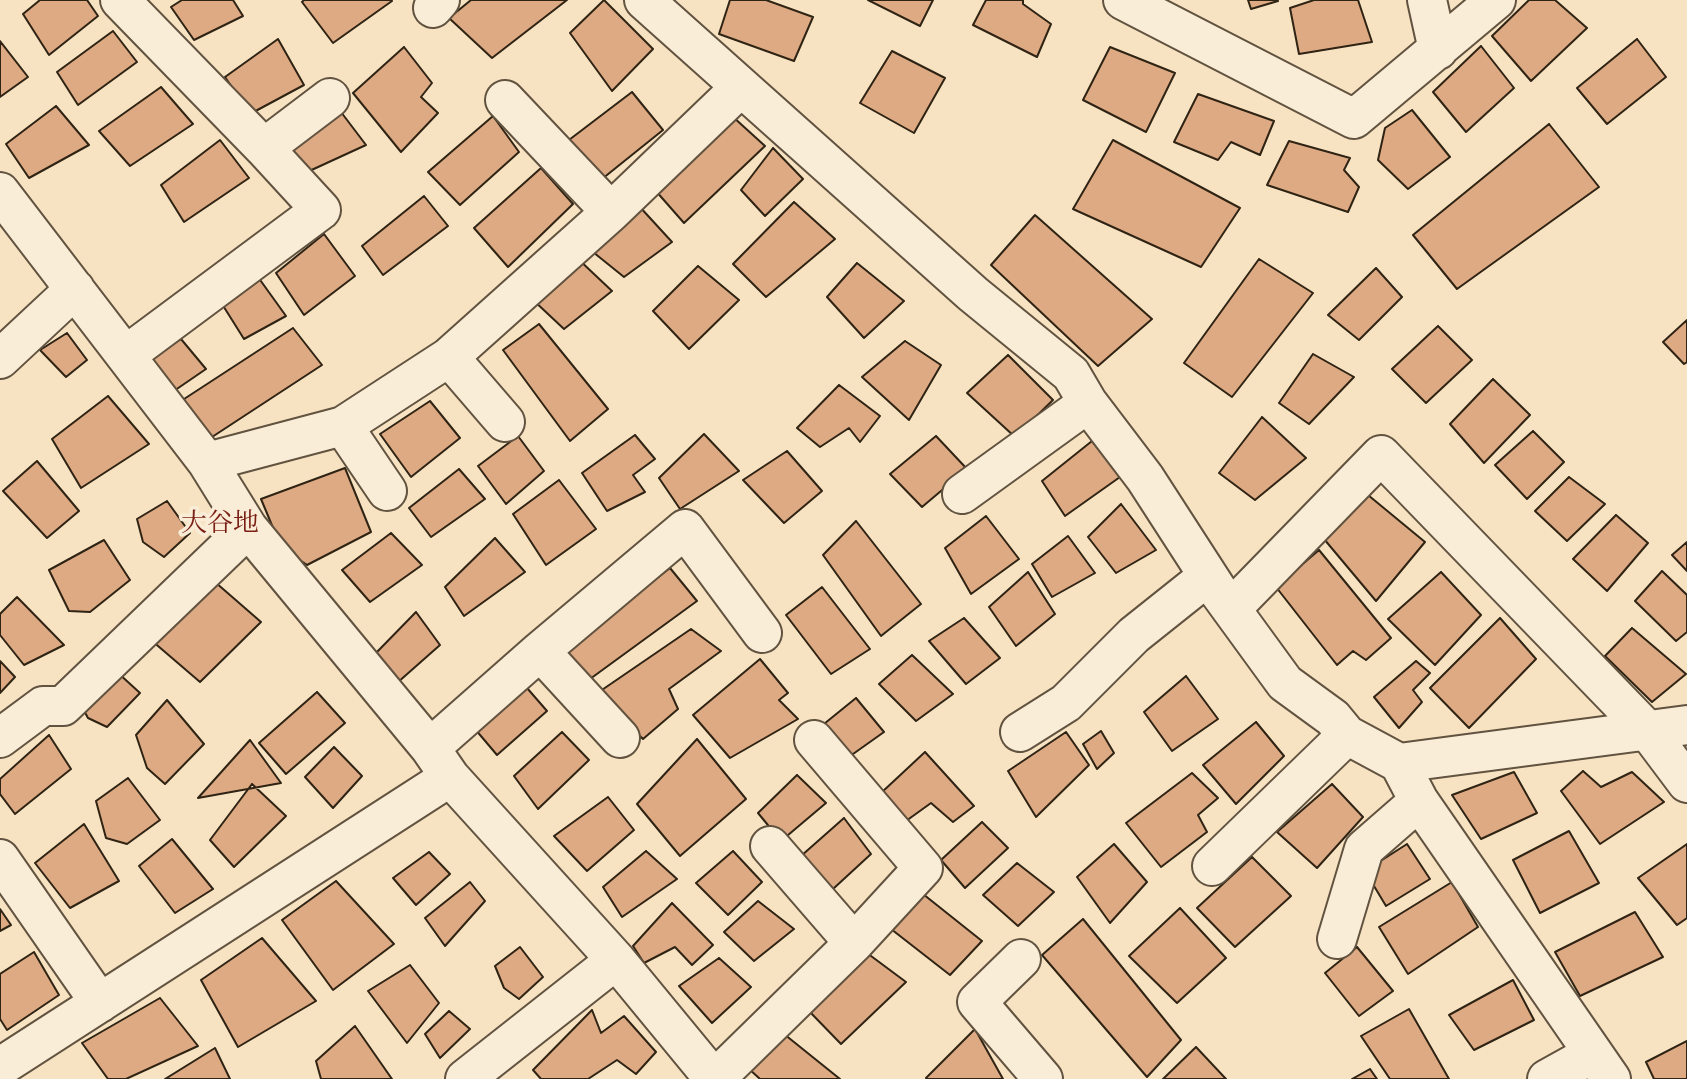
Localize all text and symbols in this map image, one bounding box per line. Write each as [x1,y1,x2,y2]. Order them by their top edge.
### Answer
district label: 大谷地 [181,509,259,541]

